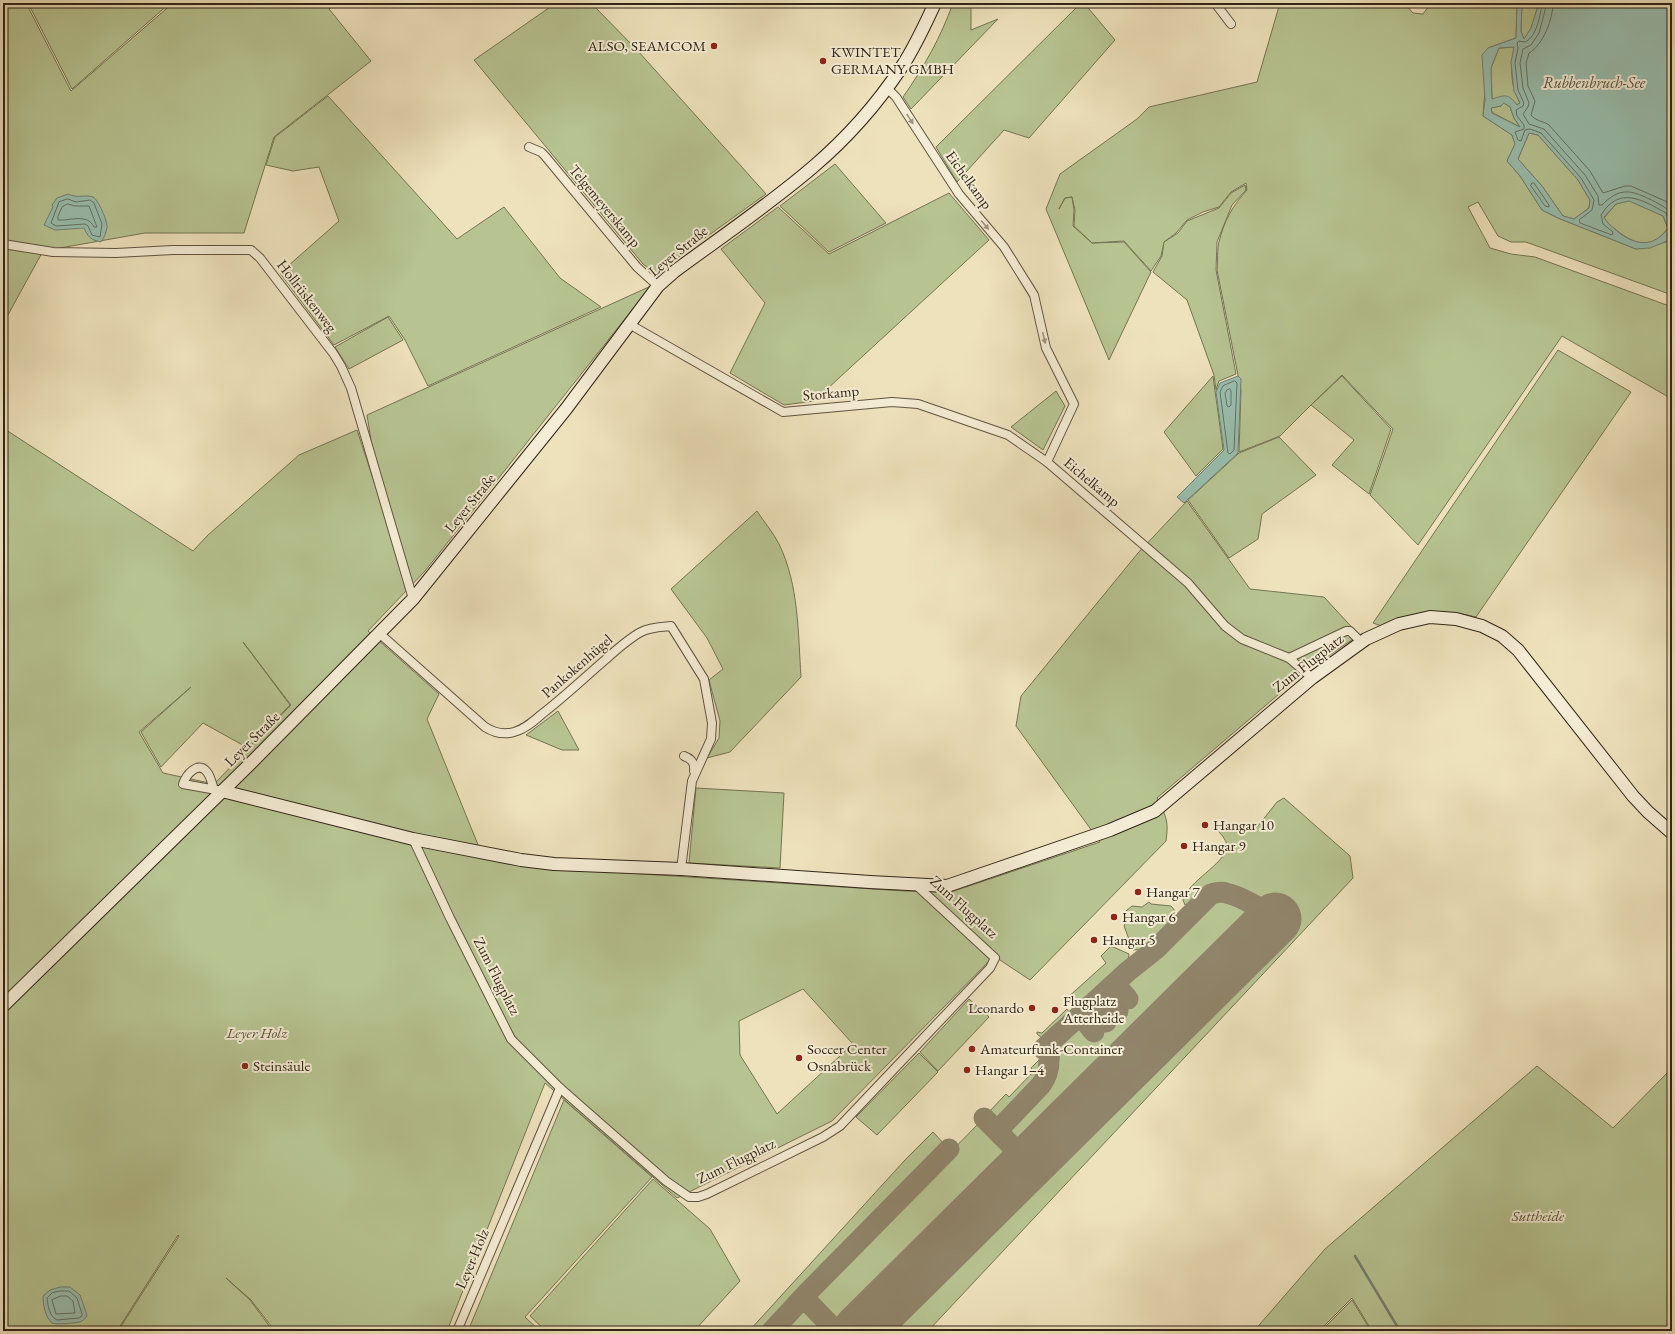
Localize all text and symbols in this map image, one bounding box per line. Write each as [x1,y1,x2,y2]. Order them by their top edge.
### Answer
place label: ALSO, SEAMCOM [586,36,706,55]
marker: ALSO, SEAMCOM [709,41,719,51]
place label: KWINTET GERMANY GMBH [831,42,954,78]
marker: KWINTET GERMANY GMBH [818,56,828,66]
water label: Rubbenbruch-See [1543,72,1646,93]
one-way arrow [906,114,914,124]
street label: Eichelkamp [942,147,997,213]
street label: Telgemeyerskamp [565,160,646,251]
one-way arrow [981,220,990,230]
street label: Leyer Straße [644,221,711,280]
street label: Hollrüskenweg [273,256,342,336]
one-way arrow [1041,333,1047,345]
street label: Storkamp [802,381,860,404]
street label: Eichelkamp [1060,453,1125,511]
street label: Leyer Straße [440,469,499,536]
street label: Pankokenhügel [537,629,616,702]
street label: Zum Flugplatz [1268,629,1347,696]
street label: Leyer Straße [220,707,283,770]
place label: Hangar 10 [1213,815,1274,834]
marker: Hangar 10 [1200,820,1210,830]
place label: Hangar 9 [1192,836,1246,855]
marker: Hangar 9 [1179,841,1189,851]
street label: Zum Flugplatz [926,871,1002,942]
place label: Hangar 7 [1146,882,1201,901]
marker: Hangar 7 [1133,887,1143,897]
place label: Hangar 6 [1122,907,1176,926]
marker: Hangar 6 [1109,912,1119,922]
place label: Hangar 5 [1102,930,1156,949]
street label: Zum Flugplatz [470,934,525,1018]
marker: Hangar 5 [1089,935,1099,945]
place label: Flugplatz Atterheide [1062,991,1125,1027]
place label: Leonardo [968,998,1024,1017]
marker: Leonardo [1027,1003,1037,1013]
marker: Flugplatz Atterheide [1050,1005,1060,1015]
park label: Leyer Holz [226,1023,288,1042]
place label: Soccer Center Osnabrück [807,1039,887,1075]
place label: Amateurfunk-Container [979,1039,1122,1058]
marker: Amateurfunk-Container [967,1044,977,1054]
marker: Soccer Center Osnabrück [794,1053,804,1063]
place label: Steinsäule [253,1056,310,1075]
place label: Hangar 1–4 [975,1060,1045,1079]
marker: Steinsäule [240,1061,250,1071]
marker: Hangar 1–4 [962,1065,972,1075]
street label: Zum Flugplatz [693,1133,778,1188]
park label: Suttheide [1511,1206,1565,1225]
street label: Leyer Holz [450,1226,493,1292]

